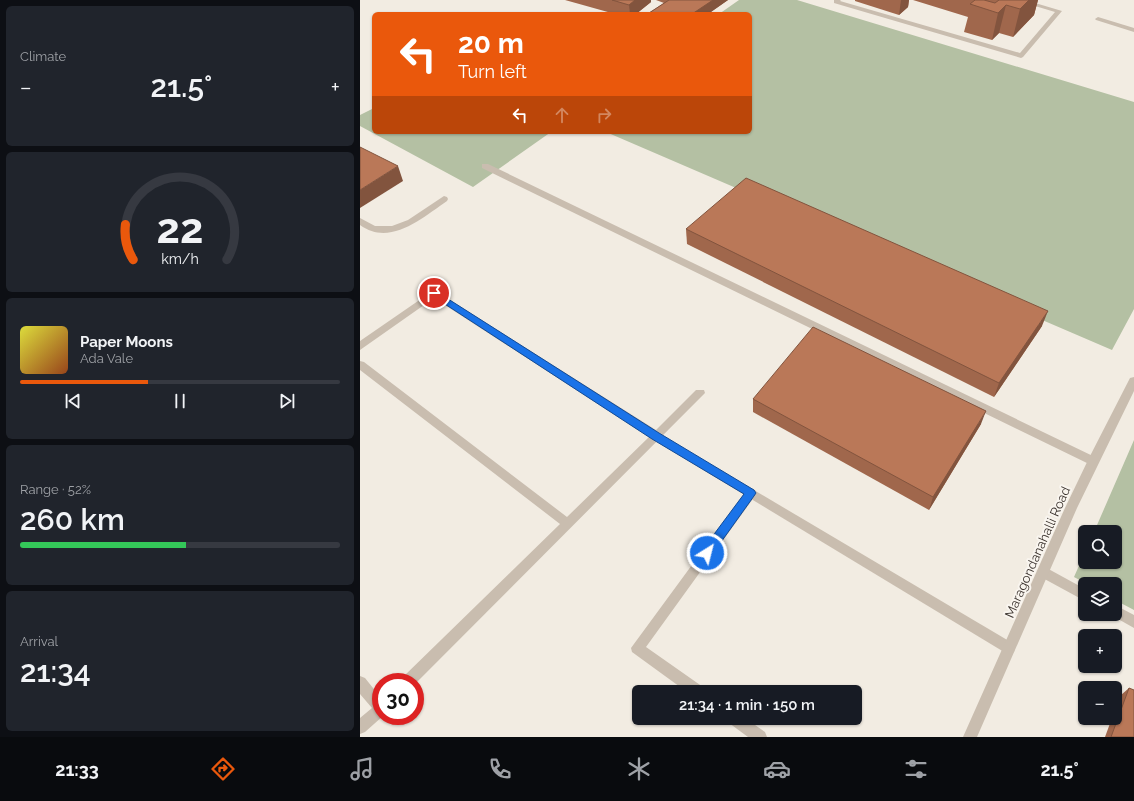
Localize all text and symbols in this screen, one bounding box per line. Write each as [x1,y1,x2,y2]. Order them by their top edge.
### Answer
text: 20 m [458,27,524,60]
icon: left [392,28,444,80]
text: Climate [20,49,66,64]
text: Turn left [458,61,527,82]
text: 21.5° [150,69,212,104]
text: − [20,74,32,100]
text: + [331,74,340,100]
icon: left [509,104,531,126]
icon: ahead [551,104,573,126]
icon: right [593,104,615,126]
text: 22 [157,204,203,253]
text: km/h [161,251,199,267]
pin [417,276,451,310]
icon: arrive [423,282,445,304]
text: Paper Moons [80,333,173,351]
text: Ada Vale [80,351,133,366]
icon: previous [62,390,84,412]
icon: pause [169,390,191,412]
icon: next [276,390,298,412]
text: Range · 52% [20,482,91,497]
street label: Maragondanahalli Road [1002,484,1073,620]
text: 260 km [20,502,125,537]
map controls [1078,525,1122,725]
button: search [1078,525,1122,569]
position arrow [686,532,728,574]
button: layers [1078,577,1122,621]
button: + [1078,629,1122,673]
text: Arrival [20,634,58,649]
text: 21:34 [20,654,91,689]
speed limit sign: 30 [372,673,424,725]
button: − [1078,681,1122,725]
text: 21:34 · 1 min · 150 m [679,696,815,714]
icon: directions [209,755,237,783]
icon: music [348,755,376,783]
icon: phone [486,755,514,783]
icon: climate [625,755,653,783]
icon: car [763,755,791,783]
icon: filters [902,755,930,783]
text: 21:33 [55,759,99,780]
text: 21.5° [1040,759,1079,780]

